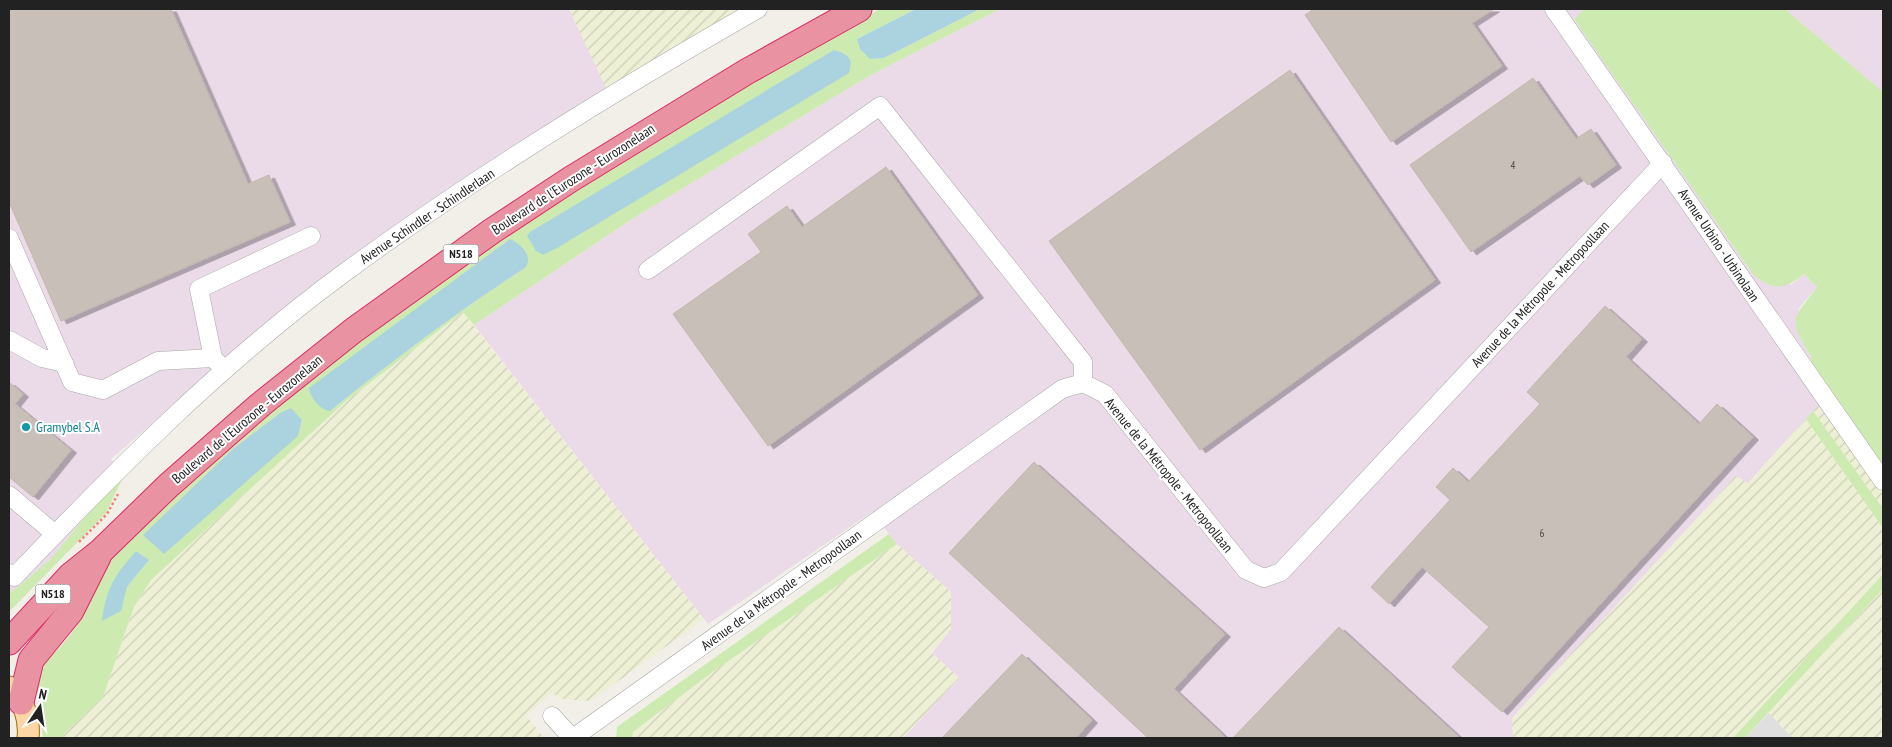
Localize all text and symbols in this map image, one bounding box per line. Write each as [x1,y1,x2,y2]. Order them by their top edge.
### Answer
street label: Boulevard de l'Eurozone - Eurozonelaan [488,119,658,239]
house number: 4 [1511,158,1516,172]
street label: Avenue Schindler - Schindlerlaan [356,164,498,268]
street label: Avenue Urbino - Urbinolaan [1674,185,1764,305]
street label: Avenue de la Métropole - Metropoollaan [1467,217,1613,371]
road number: N518 [444,244,478,264]
street label: Boulevard de l'Eurozone - Eurozonelaan [168,351,326,487]
street label: Avenue de la Métropole - Metropoollaan [1101,394,1237,556]
place label: Gramybel S.A [36,418,100,436]
marker: Gramybel S.A [20,421,32,433]
street label: Avenue de la Métropole - Metropoollaan [697,526,865,654]
house number: 6 [1540,526,1545,540]
road number: N518 [36,584,70,604]
north arrow [15,682,65,732]
text: N [37,685,49,704]

